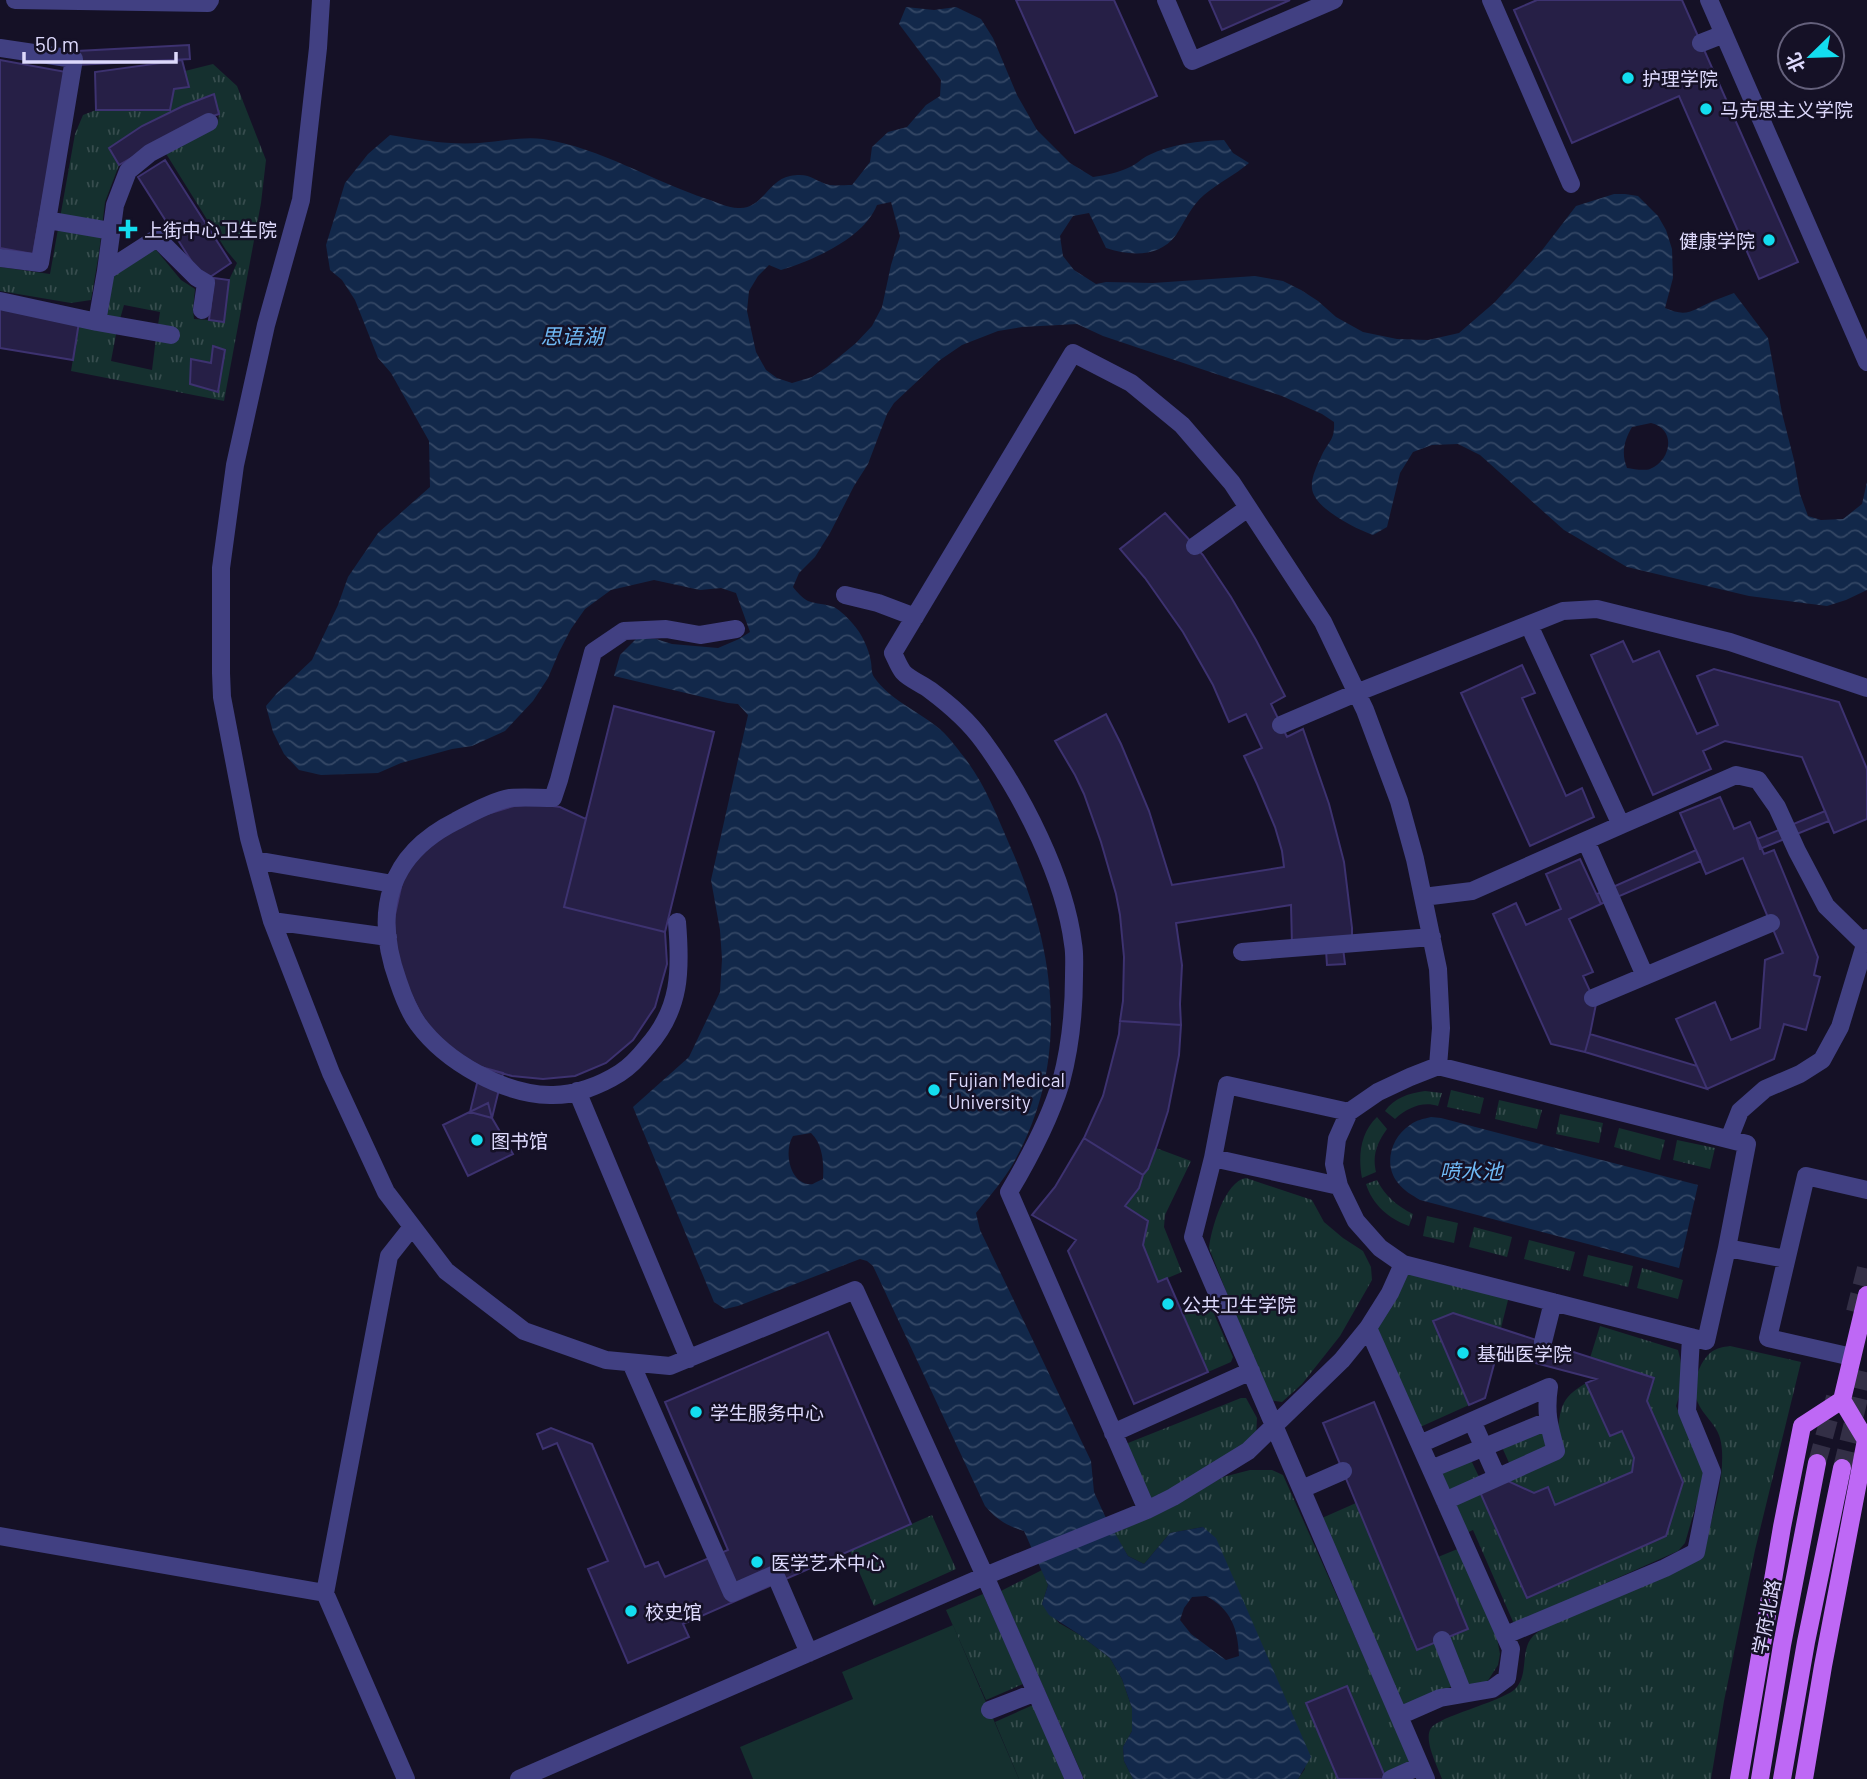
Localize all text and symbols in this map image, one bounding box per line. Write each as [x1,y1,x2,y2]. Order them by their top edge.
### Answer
scale bar [24,21,177,65]
north arrow [1776,21,1846,91]
text: 50 m [35,31,79,56]
text: 北 [1781,50,1809,76]
place label: 护理学院 [1642,67,1718,90]
marker: 护理学院 [1620,70,1636,86]
place label: 马克思主义学院 [1720,98,1853,121]
marker: 马克思主义学院 [1698,101,1714,117]
place label: 上街中心卫生院 [144,218,277,241]
marker: 上街中心卫生院 [118,219,138,239]
place label: 健康学院 [1679,229,1755,252]
marker: 健康学院 [1761,232,1777,248]
water label: 思语湖 [541,323,606,348]
place label: Fujian Medical University [948,1068,1065,1113]
marker: Fujian Medical University [926,1082,942,1098]
place label: 图书馆 [491,1129,548,1152]
marker: 图书馆 [469,1132,485,1148]
water label: 喷水池 [1440,1158,1504,1183]
place label: 公共卫生学院 [1182,1293,1296,1316]
marker: 公共卫生学院 [1160,1296,1176,1312]
place label: 基础医学院 [1477,1342,1572,1365]
marker: 基础医学院 [1455,1345,1471,1361]
place label: 学生服务中心 [710,1401,824,1424]
marker: 学生服务中心 [688,1404,704,1420]
place label: 医学艺术中心 [771,1551,885,1574]
marker: 医学艺术中心 [749,1554,765,1570]
street label: 学府北路 [1747,1577,1785,1657]
place label: 校史馆 [645,1600,702,1623]
marker: 校史馆 [623,1603,639,1619]

